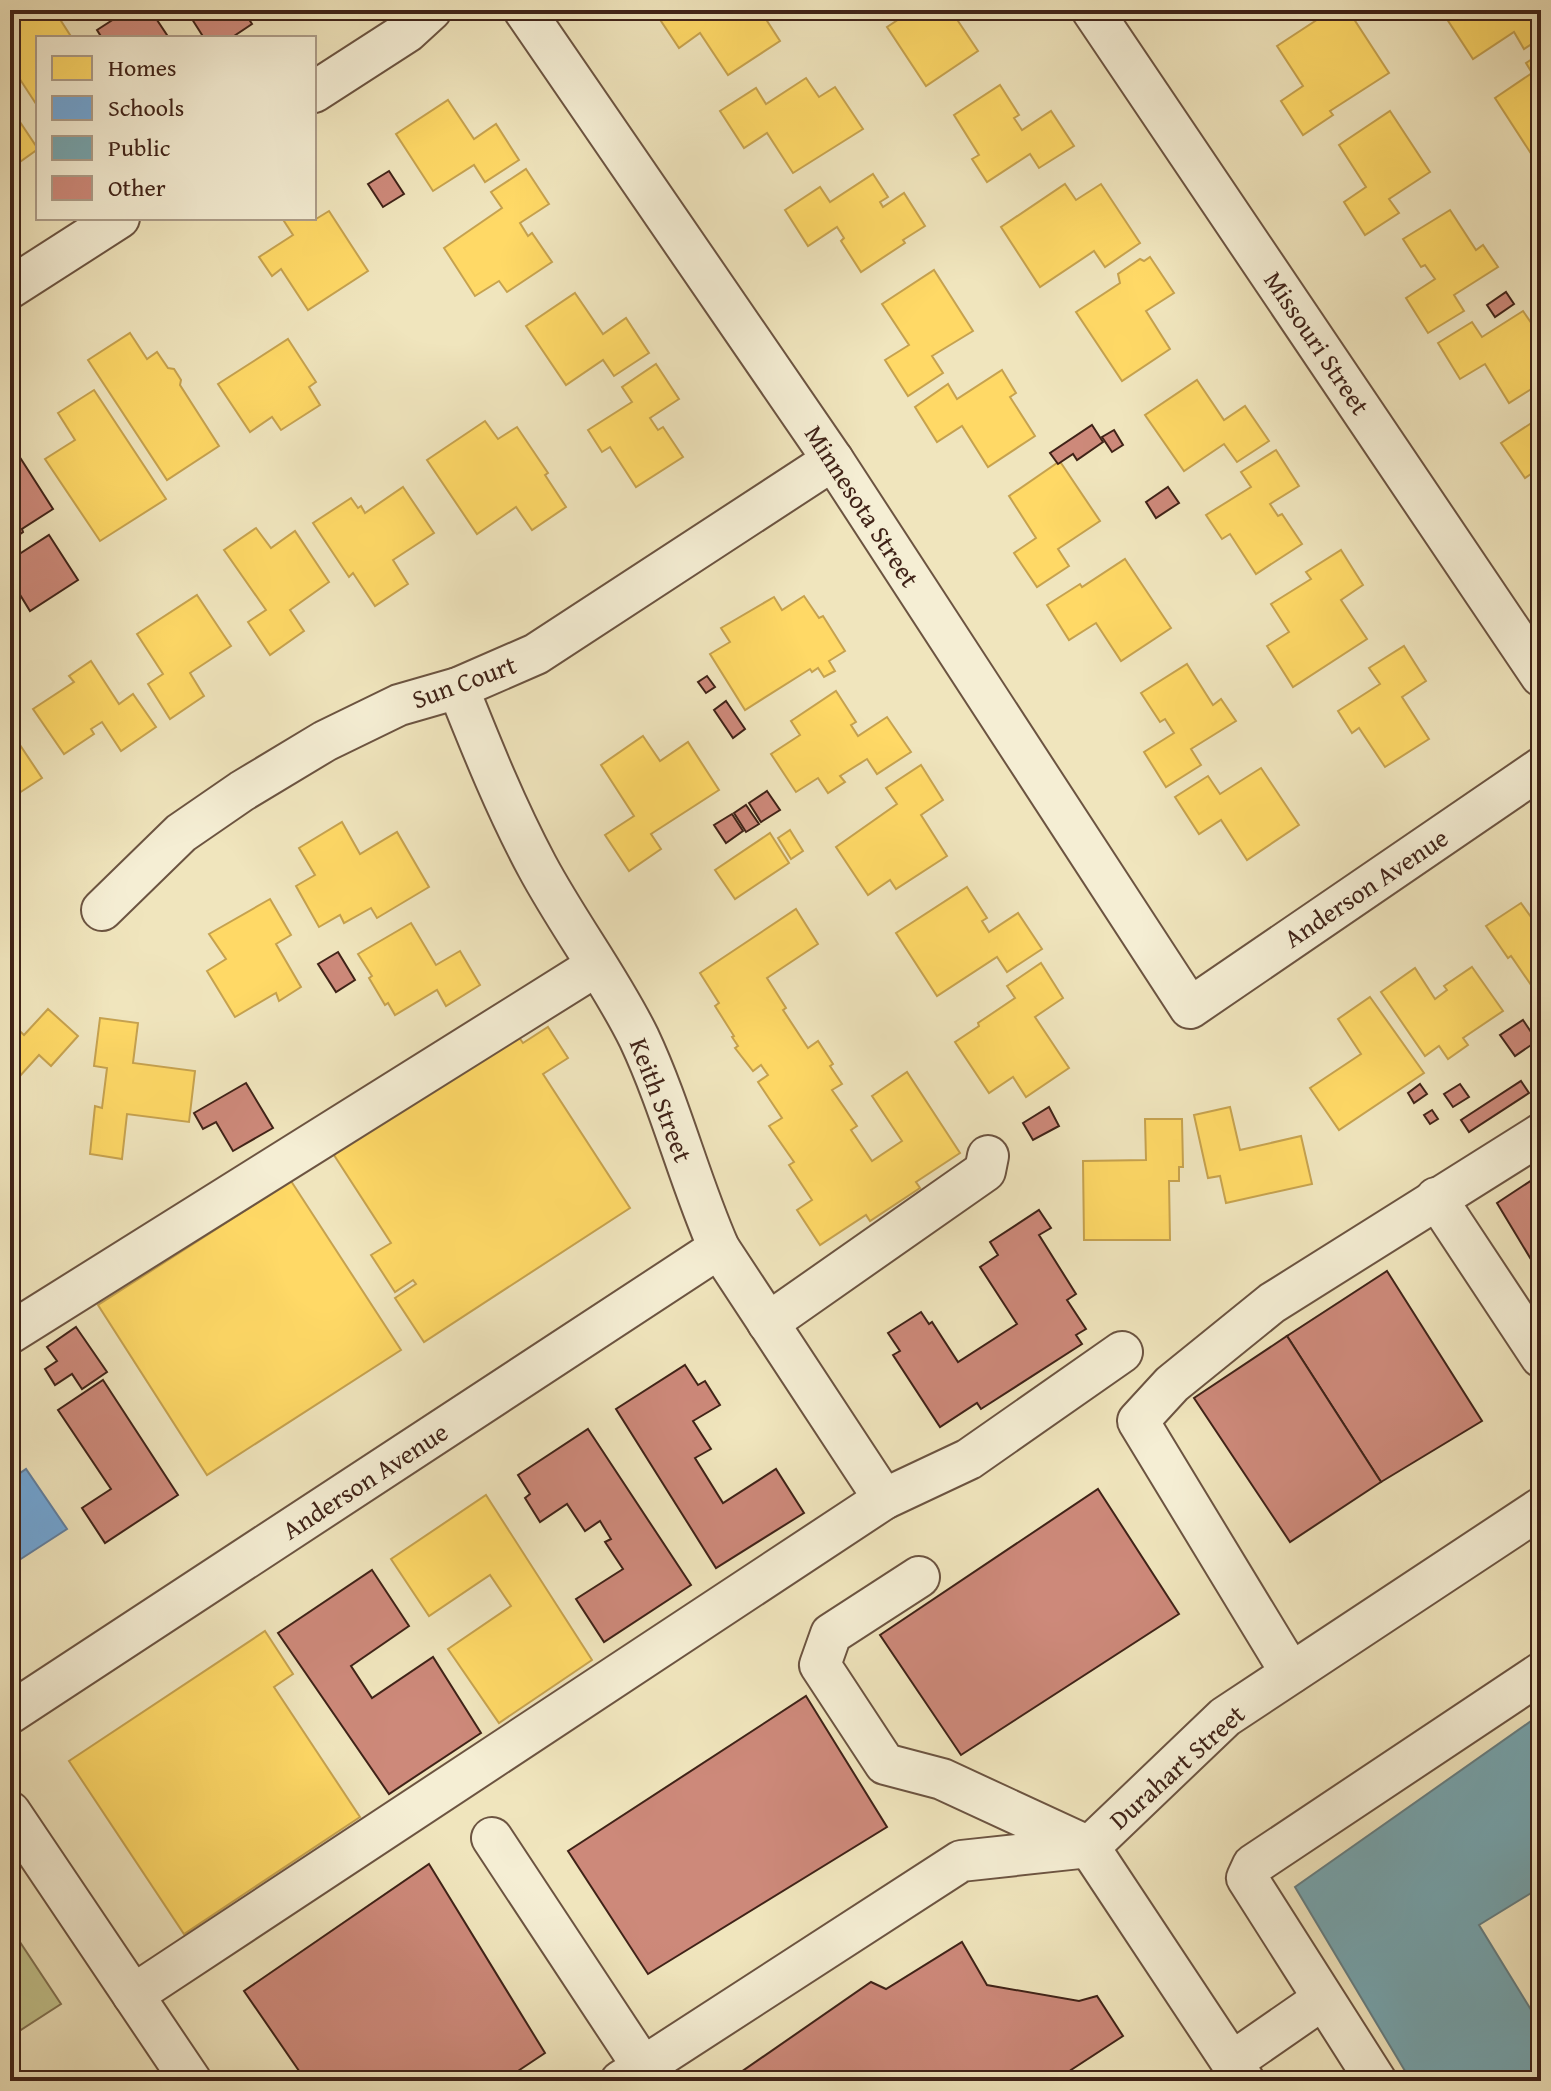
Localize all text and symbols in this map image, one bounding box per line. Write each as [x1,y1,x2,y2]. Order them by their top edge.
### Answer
legend [36,36,316,220]
text: Homes [108,50,177,85]
text: Schools [108,90,184,125]
text: Public [108,130,171,165]
text: Other [108,170,166,205]
street label: Missouri Street [1255,263,1380,422]
street label: Minnesota Street [795,417,930,595]
street label: Sun Court [406,645,521,718]
street label: Anderson Avenue [1276,818,1456,957]
street label: Keith Street [620,1032,703,1168]
street label: Anderson Avenue [274,1412,455,1549]
street label: Durahart Street [1100,1695,1253,1838]

